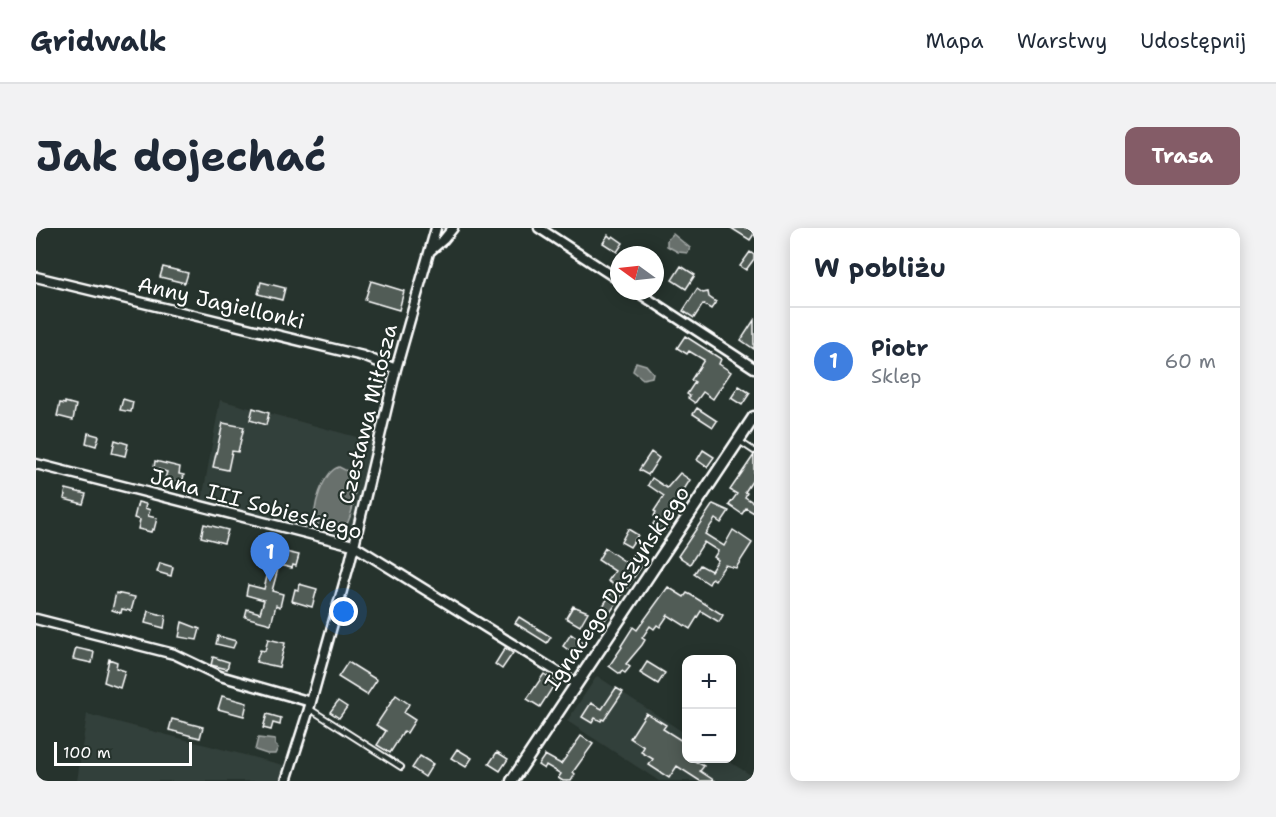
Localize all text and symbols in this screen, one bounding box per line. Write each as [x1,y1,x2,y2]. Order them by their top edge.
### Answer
text: Gridwalk [30,22,167,60]
text: Mapa [926,27,984,55]
text: Warstwy [1017,27,1107,55]
text: Udostępnij [1140,27,1246,55]
button: Trasa [1125,127,1240,185]
text: Jak dojechać [36,128,326,184]
north arrow [610,246,664,300]
text: W pobliżu [814,250,946,285]
street label: Anny Jagiellonki [135,270,307,336]
street label: Czesława Miłosza [332,321,404,507]
text: Piotr [871,334,928,363]
text: 1 [829,348,838,374]
text: 60 m [1164,348,1216,374]
text: Sklep [871,363,922,389]
street label: Jana III Sobieskiego [147,462,365,546]
street label: Ignacego Daszyńskiego [538,480,696,696]
pin: 1 [250,532,290,582]
your location [329,597,358,626]
map controls [682,655,736,763]
button: + [682,655,736,709]
button: − [682,709,736,763]
scale bar [54,739,192,766]
text: 100 m [63,742,111,763]

